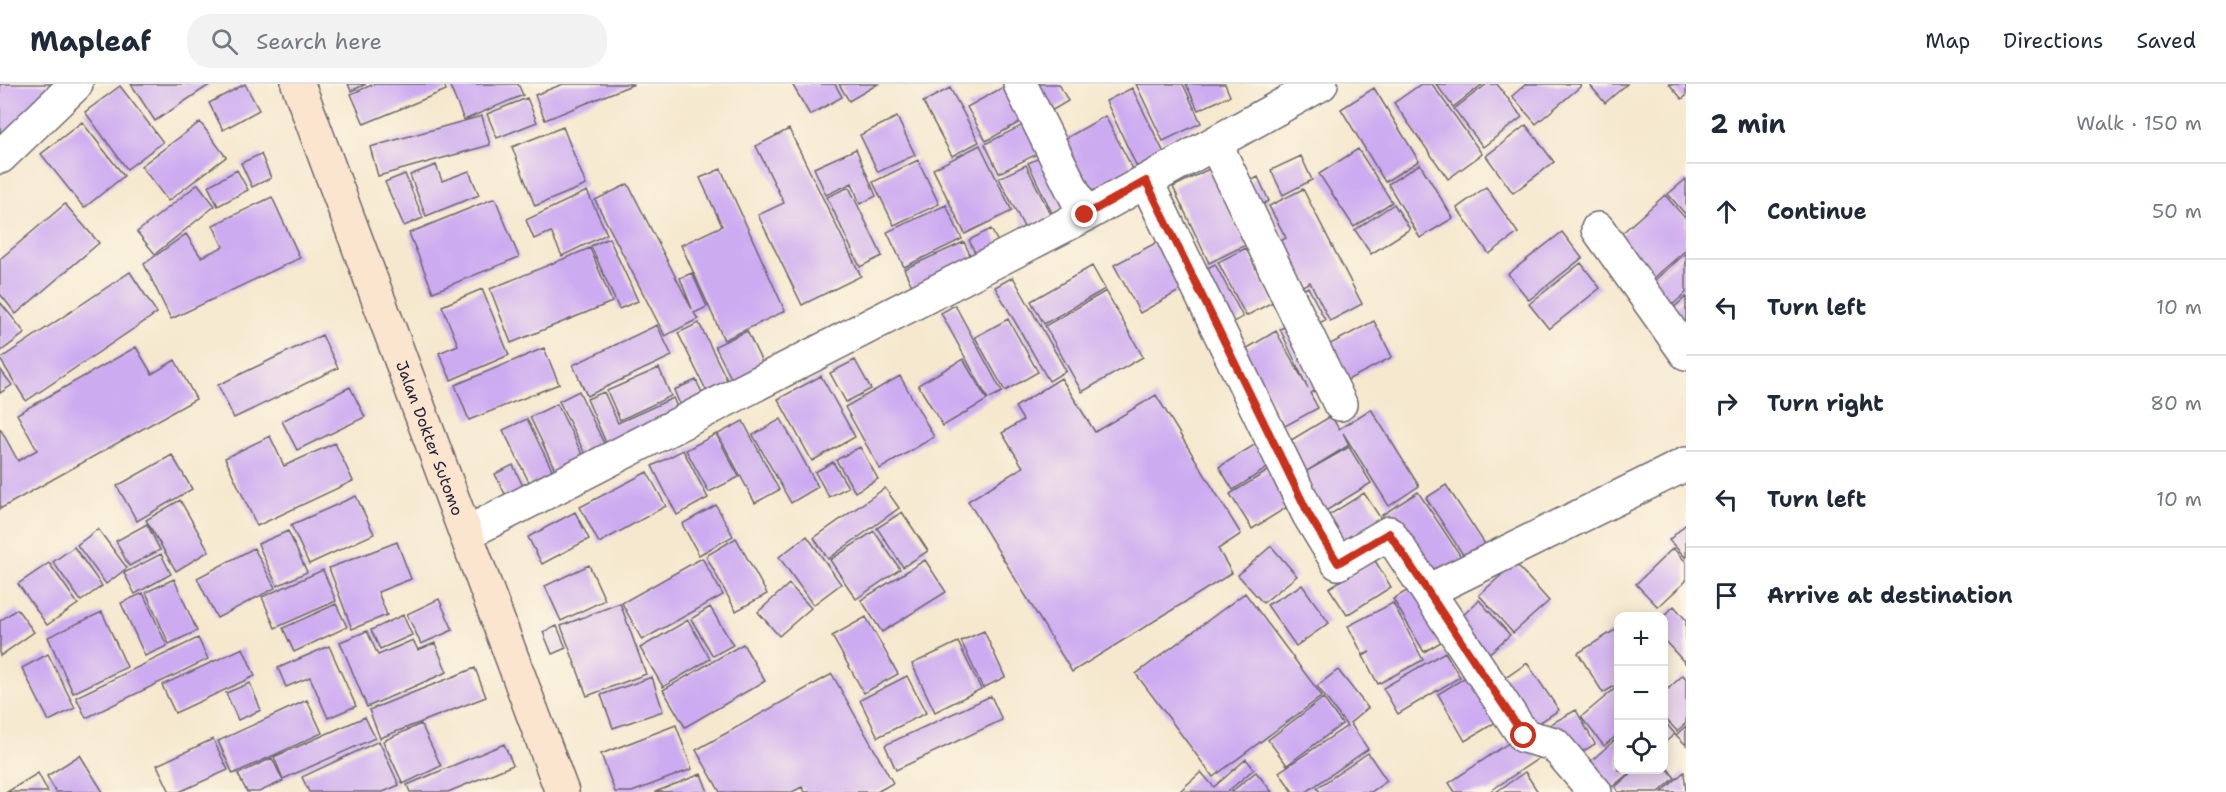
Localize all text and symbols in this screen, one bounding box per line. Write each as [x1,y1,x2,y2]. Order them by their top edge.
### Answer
search box [187,14,607,68]
text: Mapleaf [30,22,151,60]
icon: search [208,25,241,58]
text: Search here [256,27,382,56]
text: Map [1925,27,1970,55]
text: Directions [2003,27,2103,55]
text: Saved [2136,27,2196,55]
text: 2 min [1710,106,1786,141]
text: Walk · 150 m [2076,110,2202,136]
icon: ahead [1710,195,1743,228]
text: Continue [1767,197,1867,226]
text: 50 m [2152,198,2202,224]
route end [1071,201,1097,227]
icon: left [1710,291,1743,324]
text: Turn left [1767,293,1866,322]
text: 10 m [2156,294,2202,320]
street label: Jalan Dokter Sutomo [391,358,468,519]
icon: right [1710,387,1743,420]
text: Turn right [1767,389,1884,418]
text: 80 m [2150,390,2202,416]
icon: left [1710,483,1743,516]
text: Turn left [1767,485,1866,514]
text: 10 m [2156,486,2202,512]
icon: arrive [1710,579,1743,612]
text: Arrive at destination [1767,581,2013,610]
map controls [1614,612,1668,774]
button: + [1614,612,1668,666]
button: − [1614,666,1668,720]
button: locate [1614,720,1668,774]
route start [1510,722,1536,748]

